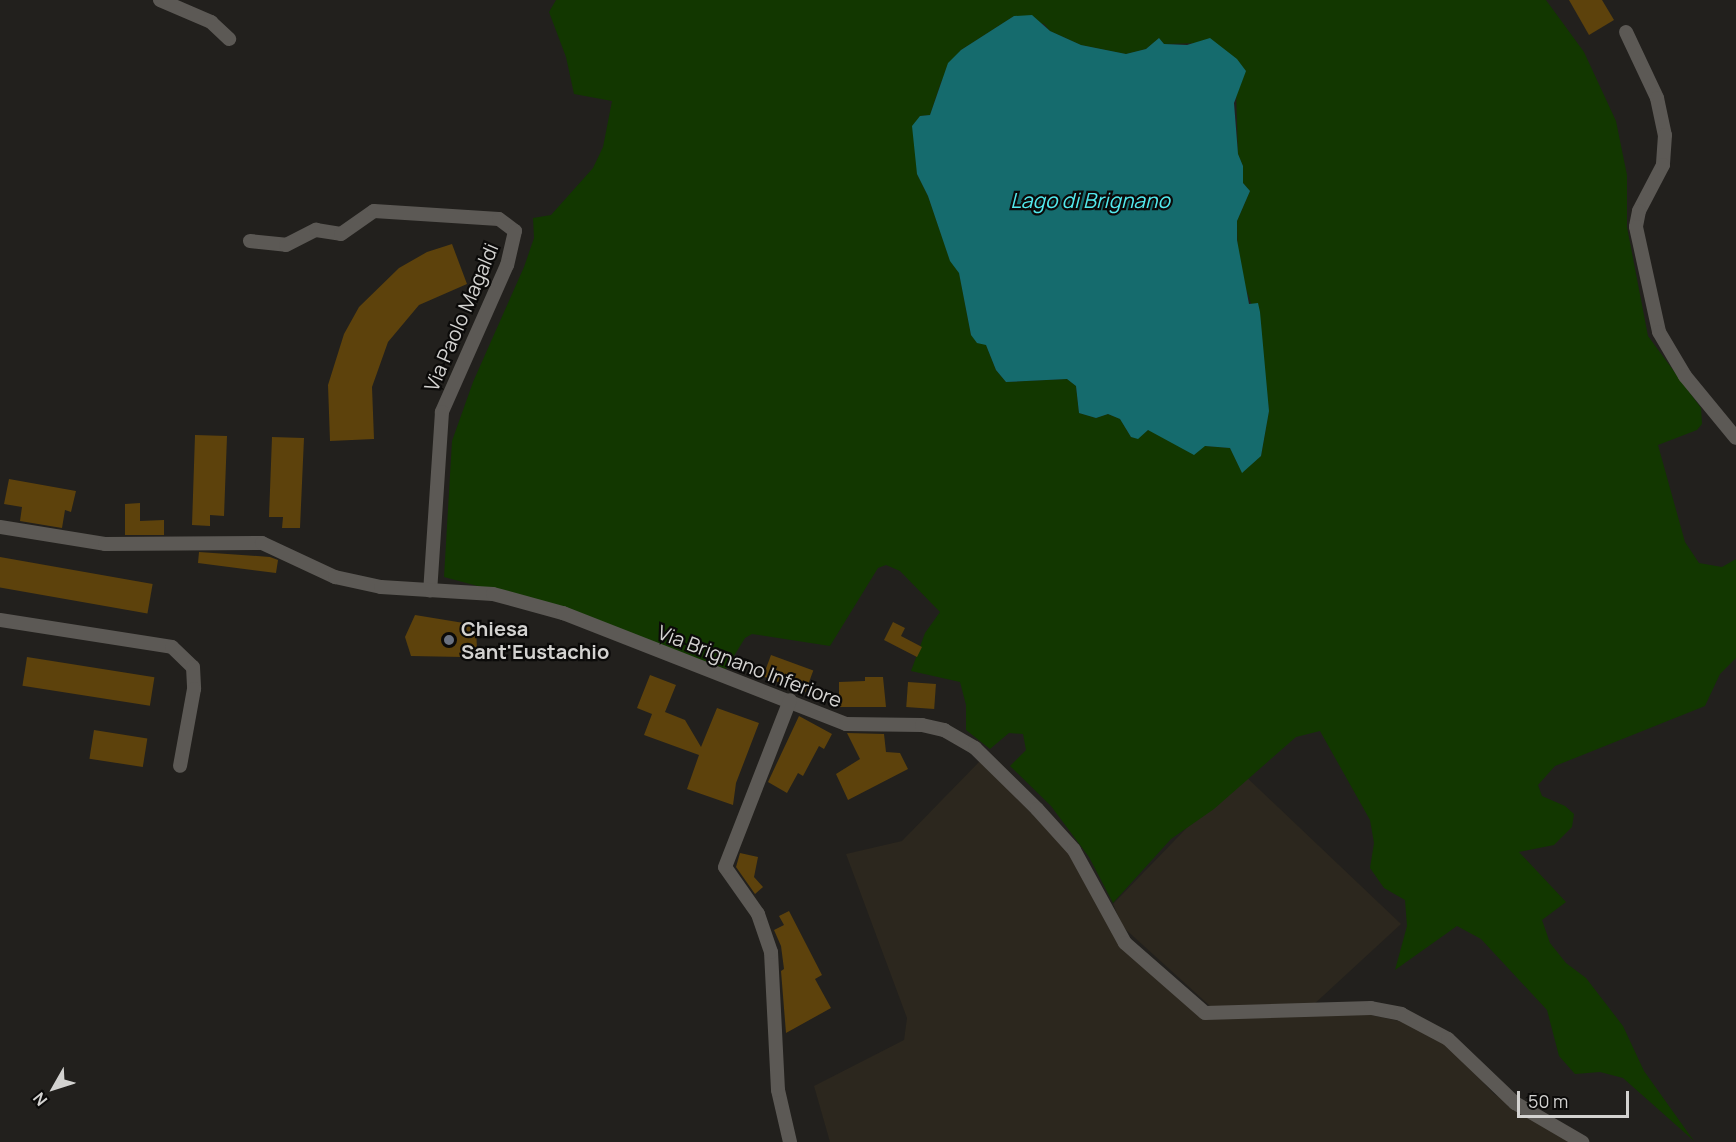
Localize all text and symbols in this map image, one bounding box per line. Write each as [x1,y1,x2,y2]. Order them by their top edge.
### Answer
water label: Lago di Brignano [1010,187,1170,213]
street label: Via Paolo Magaldi [419,239,503,395]
place label: Chiesa Sant'Eustachio [461,616,609,663]
street label: Via Brignano Inferiore [654,620,846,712]
marker: Chiesa Sant'Eustachio [442,633,456,647]
north arrow [24,1058,84,1118]
scale bar [1520,1079,1632,1117]
text: N [28,1088,52,1111]
text: 50 m [1528,1089,1568,1113]

